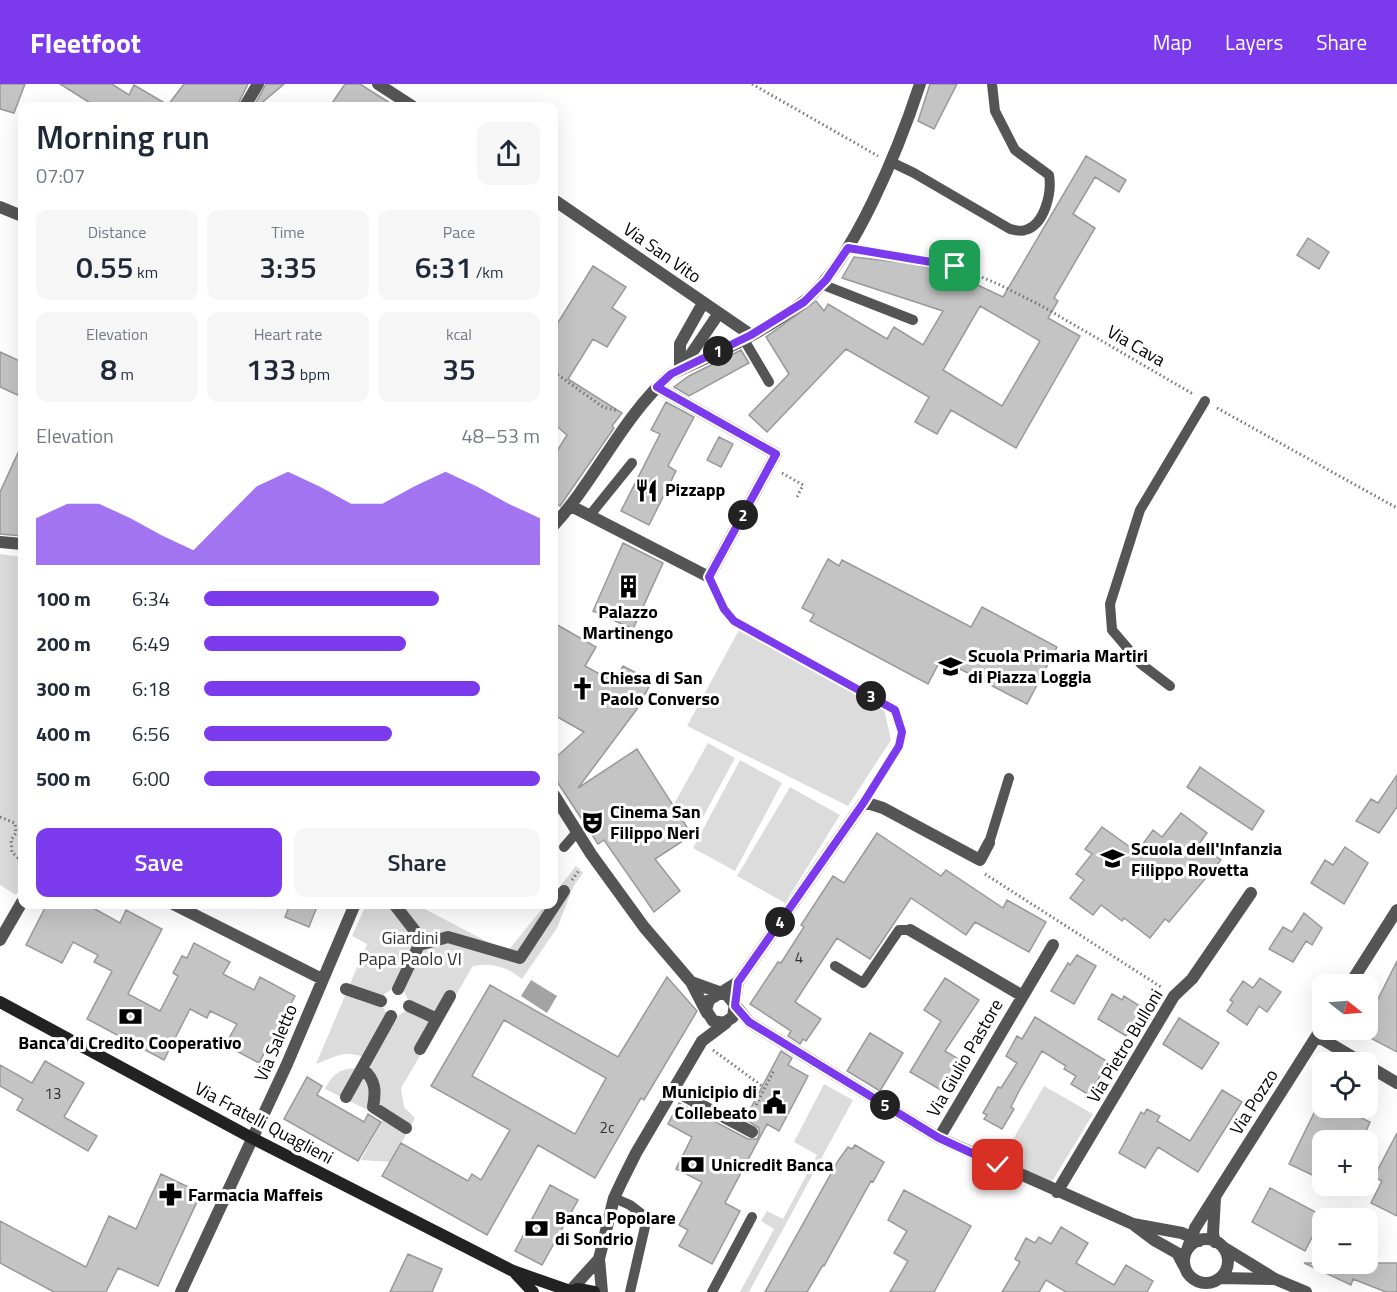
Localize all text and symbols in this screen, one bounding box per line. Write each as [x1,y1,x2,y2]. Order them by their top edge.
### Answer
text: Fleetfoot [30,21,141,64]
text: Map [1153,26,1192,58]
text: Layers [1225,26,1283,58]
text: Share [1316,26,1367,58]
text: Morning run [36,112,210,162]
button: share [477,122,540,185]
text: 07:07 [36,160,85,191]
street label: Via San Vito [618,216,707,289]
text: Distance [88,220,146,244]
text: Time [271,220,305,244]
text: Pace [443,220,475,244]
pin [929,240,980,291]
text: 0.55 [76,244,134,290]
text: 3:35 [259,244,317,290]
text: 6:31 [415,244,472,290]
icon: arrive [938,249,971,282]
text: km [134,260,158,284]
text: /km [472,260,503,284]
street label: Via Cava [1102,318,1171,373]
text: Elevation [86,322,148,346]
text: Heart rate [254,322,322,346]
text: kcal [446,322,472,346]
pin: 1 [703,336,733,366]
text: 1 [714,339,722,363]
text: 8 [100,346,117,392]
text: 133 [246,346,296,392]
text: 35 [442,346,476,392]
text: m [117,362,134,386]
text: bpm [296,362,330,386]
text: Elevation [36,420,114,451]
text: 48–53 m [461,420,540,451]
place label: Pizzapp [665,476,726,503]
restaurant icon: Pizzapp [634,477,660,503]
pin: 2 [728,500,758,530]
text: 2 [739,503,747,527]
building icon: Palazzo Martinengo [615,573,641,599]
text: 100 m [36,583,91,614]
text: 6:34 [132,583,170,614]
place label: Palazzo Martinengo [583,598,673,646]
text: 200 m [36,628,91,659]
text: 6:49 [132,628,170,659]
place label: Scuola Primaria Martiri di Piazza Loggia [968,642,1148,690]
school or university icon: Scuola Primaria Martiri di Piazza Loggia [937,653,963,679]
place label: Chiesa di San Paolo Converso [600,664,720,712]
text: 300 m [36,673,91,704]
text: 6:18 [132,673,170,704]
church icon: Chiesa di San Paolo Converso [569,675,595,701]
pin: 3 [856,681,886,711]
text: 3 [867,684,875,708]
text: 400 m [36,718,91,749]
text: 6:56 [132,718,170,749]
text: 500 m [36,763,91,794]
text: 6:00 [132,763,170,794]
place label: Cinema San Filippo Neri [610,798,701,846]
theatre icon: Cinema San Filippo Neri [579,809,605,835]
button: Save [36,828,282,897]
button: Share [294,828,540,897]
place label: Scuola dell'Infanzia Filippo Rovetta [1131,835,1282,883]
school or university icon: Scuola dell'Infanzia Filippo Rovetta [1100,846,1126,872]
pin: 4 [765,907,795,937]
text: 4 [776,910,784,934]
park label: Giardini Papa Paolo VI [358,924,462,972]
house number: 4 [795,946,803,969]
north arrow [1312,974,1378,1040]
map controls [1312,974,1378,1274]
street label: Via Pietro Bulloni [1080,984,1169,1108]
street label: Via Giulio Pastore [920,994,1009,1122]
street label: Via Saletto [247,1000,304,1086]
bank icon: Banca di Credito Cooperativo [117,1004,143,1030]
place label: Banca di Credito Cooperativo [18,1029,242,1056]
button: locate [1312,1052,1378,1118]
street label: Via Pozzo [1223,1064,1284,1140]
street label: Via Fratelli Quaglieni [190,1075,339,1171]
place label: Municipio di Collebeato [662,1078,757,1126]
house number: 13 [45,1082,61,1105]
public building icon: Municipio di Collebeato [762,1089,788,1115]
pin: 5 [870,1090,900,1120]
text: 5 [881,1093,889,1117]
house number: 2c [600,1116,614,1139]
button: + [1312,1130,1378,1196]
pin [972,1139,1023,1190]
icon: check [981,1148,1014,1181]
place label: Unicredit Banca [711,1151,834,1178]
bank icon: Unicredit Banca [680,1152,706,1178]
place label: Farmacia Maffeis [188,1181,323,1208]
pharmacy icon: Farmacia Maffeis [157,1182,183,1208]
place label: Banca Popolare di Sondrio [555,1204,676,1252]
button: − [1312,1208,1378,1274]
bank icon: Banca Popolare di Sondrio [524,1215,550,1241]

